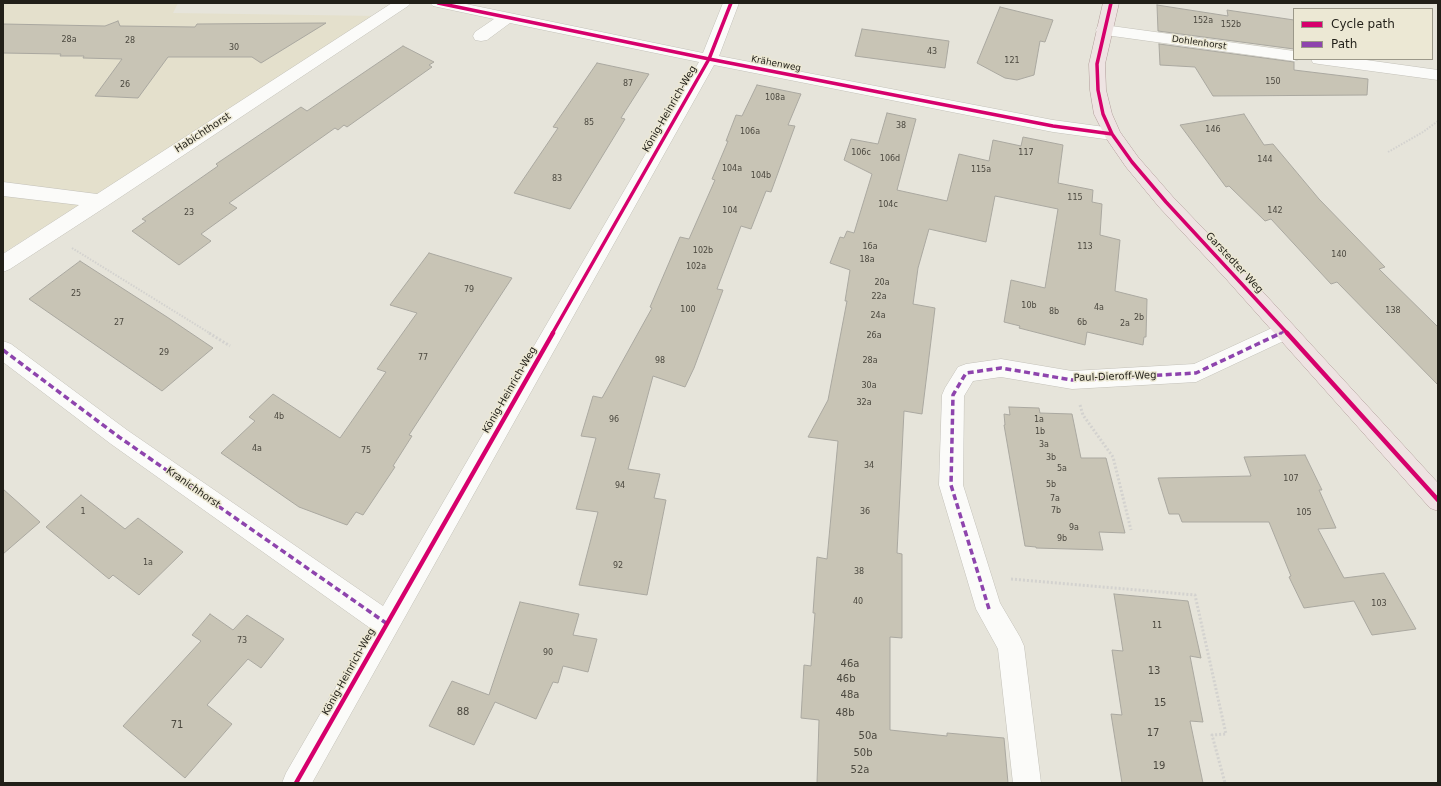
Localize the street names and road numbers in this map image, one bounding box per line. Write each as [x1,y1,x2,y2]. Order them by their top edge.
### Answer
street label: Dohlenhorst [1171,34,1227,52]
street label: Krähenweg [750,54,802,74]
street label: König-Heinrich-Weg [640,64,700,154]
street label: Habichthorst [173,110,233,156]
street label: Garstedter Weg [1203,230,1265,296]
street label: König-Heinrich-Weg [480,345,540,435]
street label: Paul-Dieroff-Weg [1073,370,1157,384]
street label: Kranichhorst [164,465,222,511]
street label: König-Heinrich-Weg [320,626,378,718]

